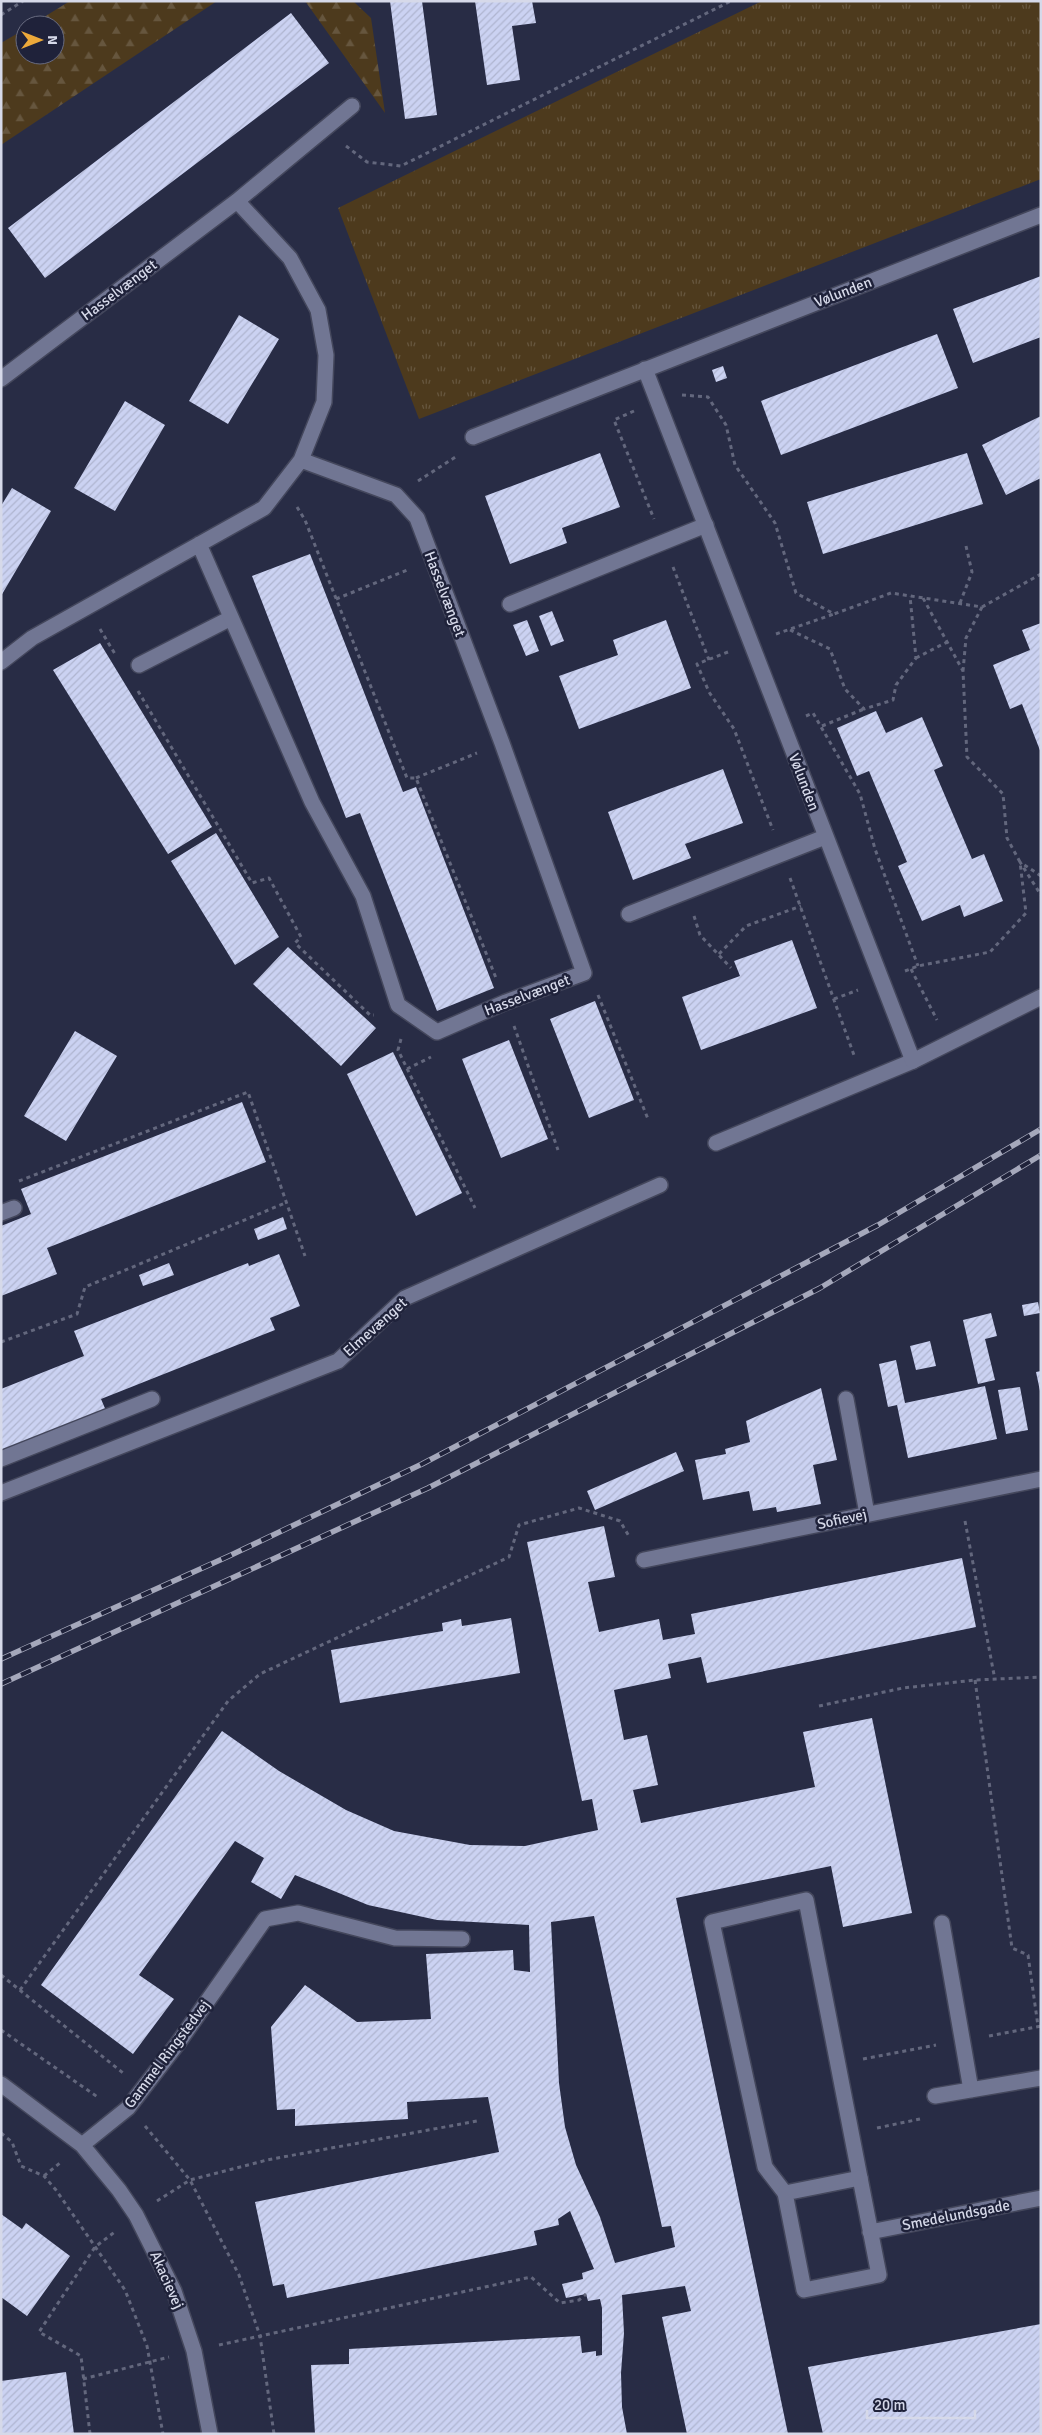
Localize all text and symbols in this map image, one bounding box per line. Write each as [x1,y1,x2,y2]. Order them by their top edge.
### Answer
north arrow [15,15,65,65]
text: N [44,35,61,45]
street label: Hasselvænget [78,256,160,324]
street label: Vølunden [812,273,874,311]
street label: Hasselvænget [420,549,470,639]
street label: Vølunden [785,751,823,813]
street label: Hasselvænget [482,970,572,1020]
street label: Elmevænget [339,1294,411,1360]
street label: Sofievej [815,1505,869,1533]
street label: Gammel Ringstedvej [120,1996,214,2112]
street label: Smedelundsgade [901,2196,1011,2234]
street label: Akacievej [146,2248,188,2312]
scale bar [867,2388,974,2420]
text: 20 m [874,2396,905,2414]

